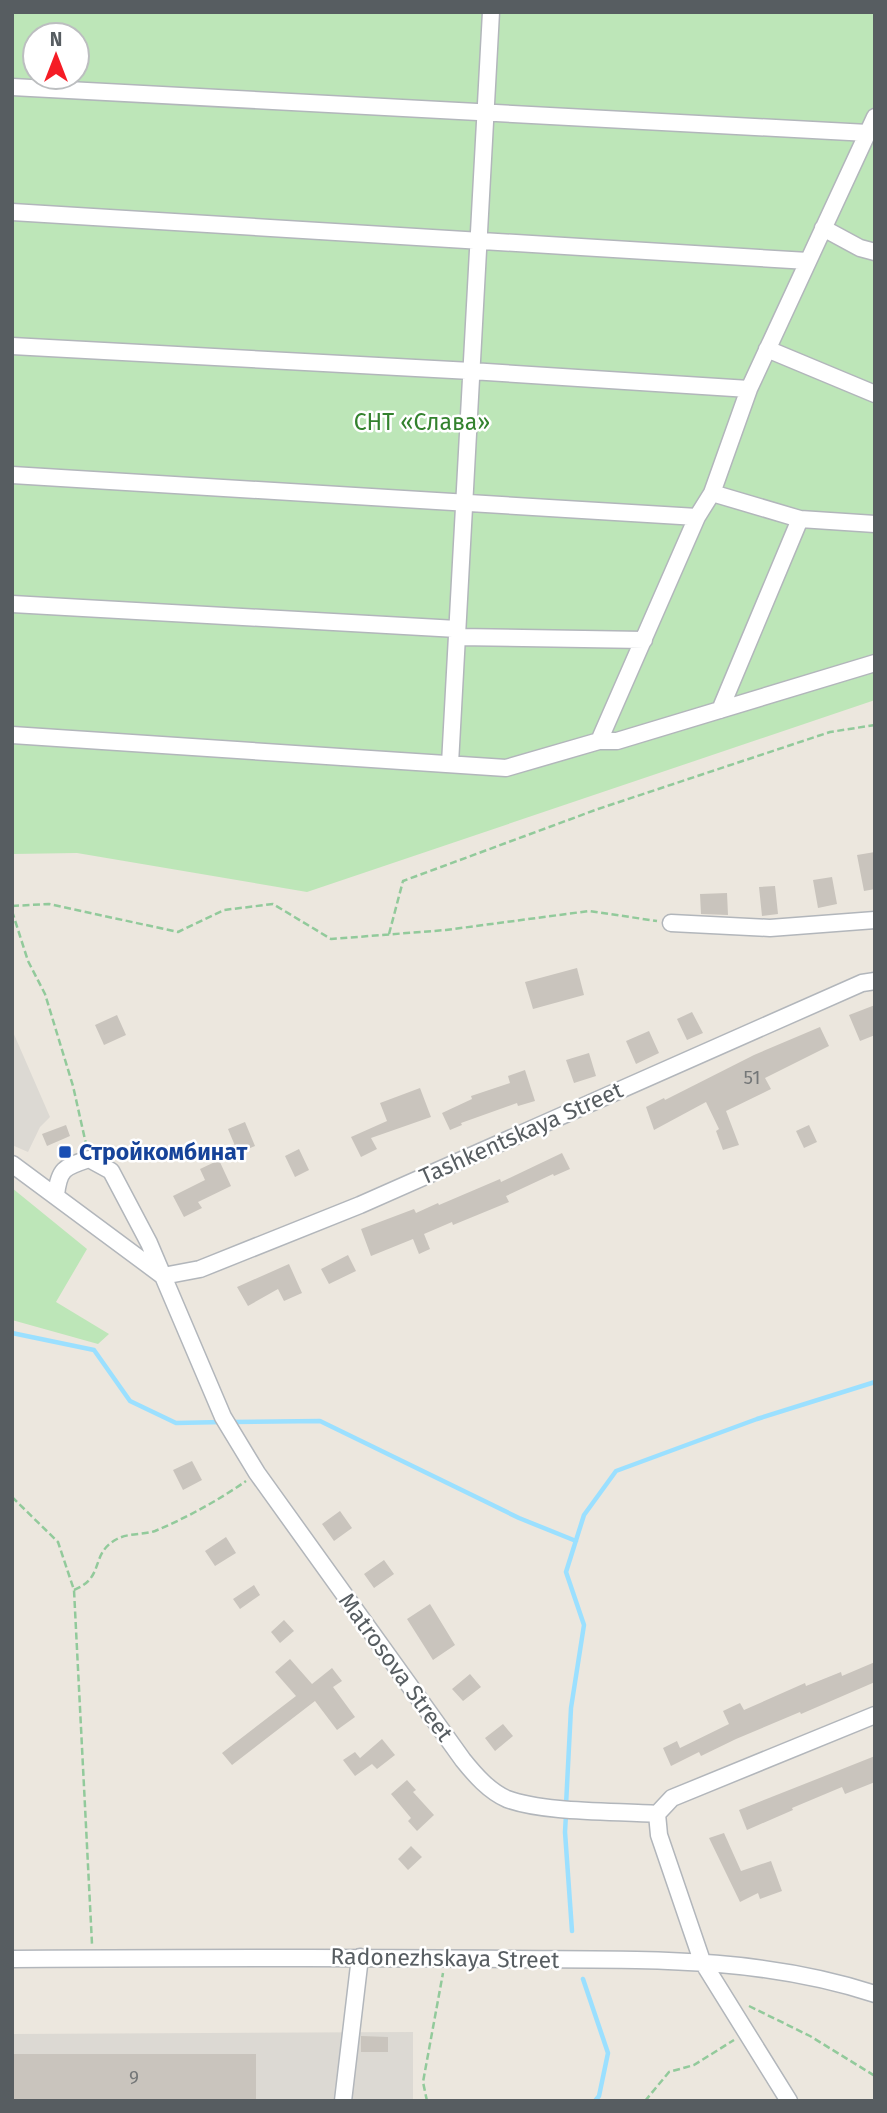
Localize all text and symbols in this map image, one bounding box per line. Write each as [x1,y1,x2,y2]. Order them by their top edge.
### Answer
north arrow [21,21,91,91]
text: N [50,28,62,51]
park label: СНТ «Слава» [354,408,490,436]
house number: 51 [744,1066,760,1089]
street label: Tashkentskaya Street [415,1075,628,1190]
place label: Стройкомбинат [79,1138,247,1166]
marker: Стройкомбинат [57,1144,73,1160]
street label: Matrosova Street [333,1587,460,1747]
street label: Radonezhskaya Street [330,1942,560,1974]
house number: 9 [129,2066,139,2089]

